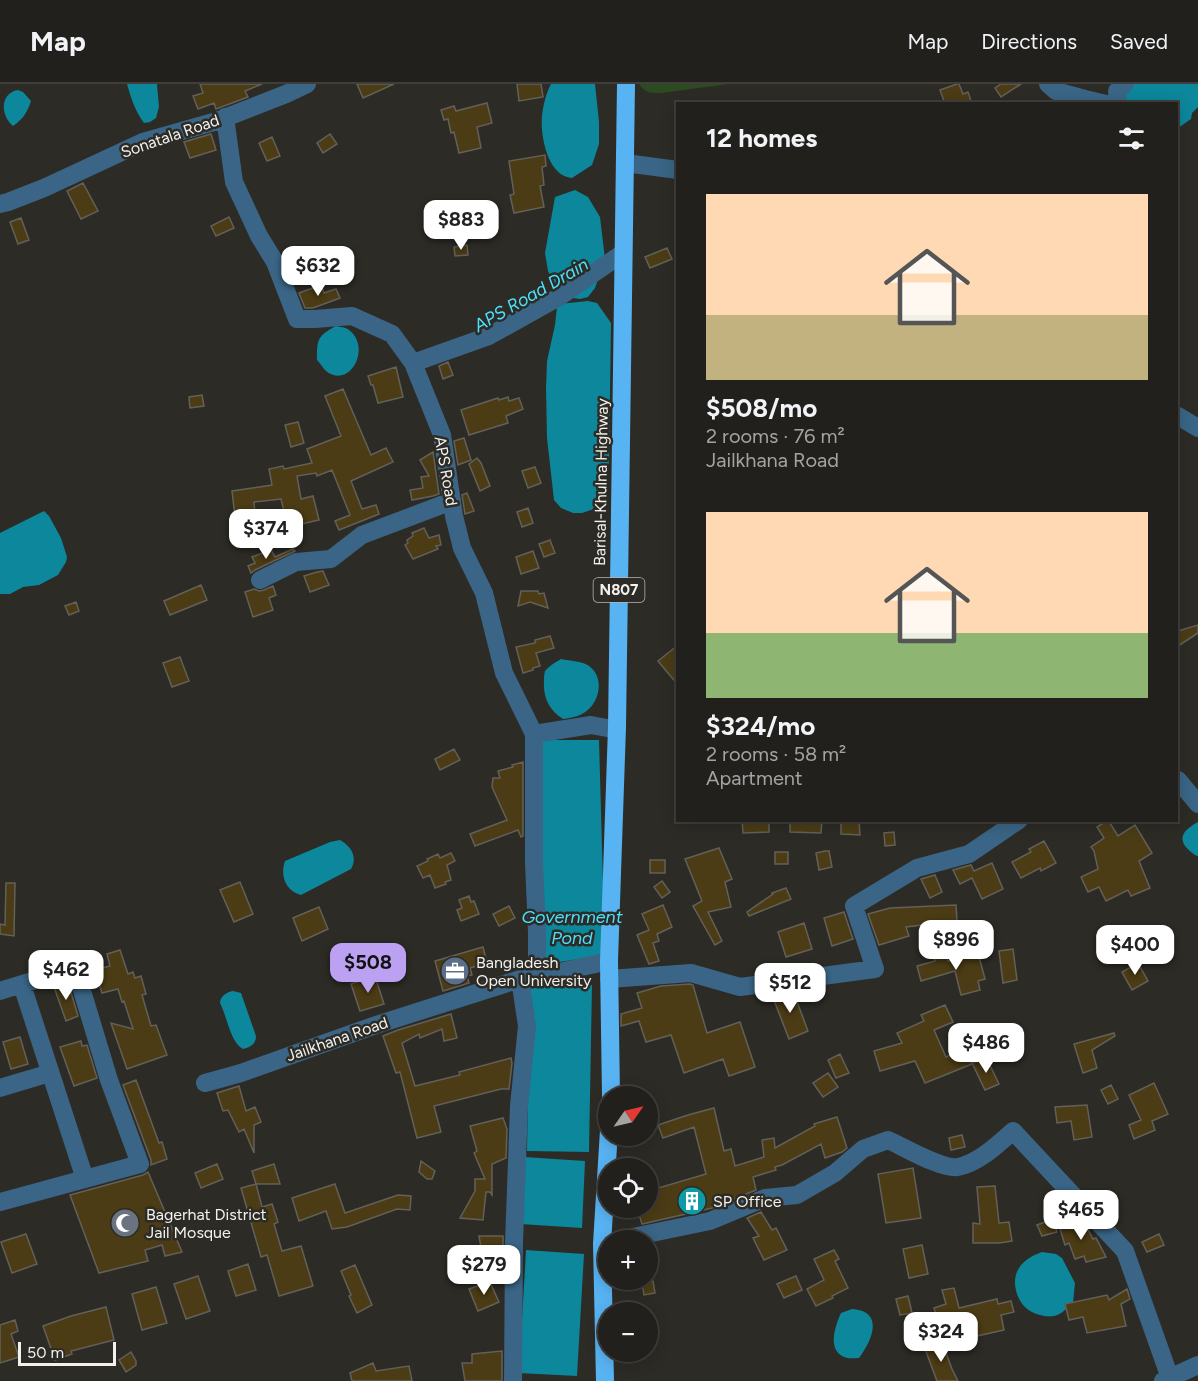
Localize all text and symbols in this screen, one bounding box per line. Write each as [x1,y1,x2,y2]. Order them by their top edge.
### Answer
text: Map [30,24,86,58]
text: Map [907,29,948,54]
text: Directions [981,29,1077,54]
text: Saved [1110,29,1168,54]
street label: Sonatala Road [118,110,222,162]
text: 12 homes [706,122,817,154]
icon: filters [1115,122,1148,155]
pin: $883 [425,200,497,251]
text: $883 [438,207,484,231]
icon: home [873,233,981,341]
pin: $632 [282,246,354,297]
text: $632 [295,253,341,277]
water label: APS Road Drain [469,253,592,337]
text: $508/mo [706,392,817,424]
street label: Barisal-Khulna Highway [590,397,612,566]
text: 2 rooms · 76 m² [706,424,845,448]
street label: APS Road [431,435,461,507]
text: Jailkhana Road [706,448,839,472]
pin: $374 [230,509,302,560]
text: $374 [243,516,289,540]
icon: home [873,551,981,659]
road number: N807 [594,578,644,602]
text: $324/mo [706,710,815,742]
text: 2 rooms · 58 m² [706,742,846,766]
text: Apartment [706,766,803,790]
water label: Government Pond [521,906,623,949]
pin: $896 [920,920,992,971]
pin: $400 [1099,925,1171,976]
text: $896 [933,927,979,951]
text: $400 [1110,932,1160,956]
pin: $508 [332,943,404,994]
pin: $462 [30,950,102,1001]
text: $508 [344,950,392,974]
place label: Bangladesh Open University [476,953,592,990]
office icon: Bangladesh Open University [439,955,471,987]
text: $462 [43,957,89,981]
pin: $512 [754,963,826,1014]
text: $512 [769,970,811,994]
street label: Jailkhana Road [284,1013,390,1065]
pin: $486 [950,1023,1022,1074]
text: $486 [962,1030,1010,1054]
north arrow [598,1086,658,1146]
map controls [598,1086,658,1362]
button: locate [598,1158,658,1218]
building icon: SP Office [676,1185,708,1217]
pin: $465 [1045,1190,1117,1241]
place label: SP Office [713,1192,782,1211]
text: $465 [1058,1197,1104,1221]
place label: Bagerhat District Jail Mosque [146,1205,267,1242]
mosque icon: Bagerhat District Jail Mosque [109,1207,141,1239]
button: + [598,1230,658,1290]
pin: $279 [448,1245,520,1296]
text: $279 [461,1252,507,1276]
button: − [598,1302,658,1362]
pin: $324 [905,1312,977,1363]
text: $324 [918,1319,964,1343]
scale bar [18,1339,116,1366]
text: 50 m [27,1343,64,1362]

